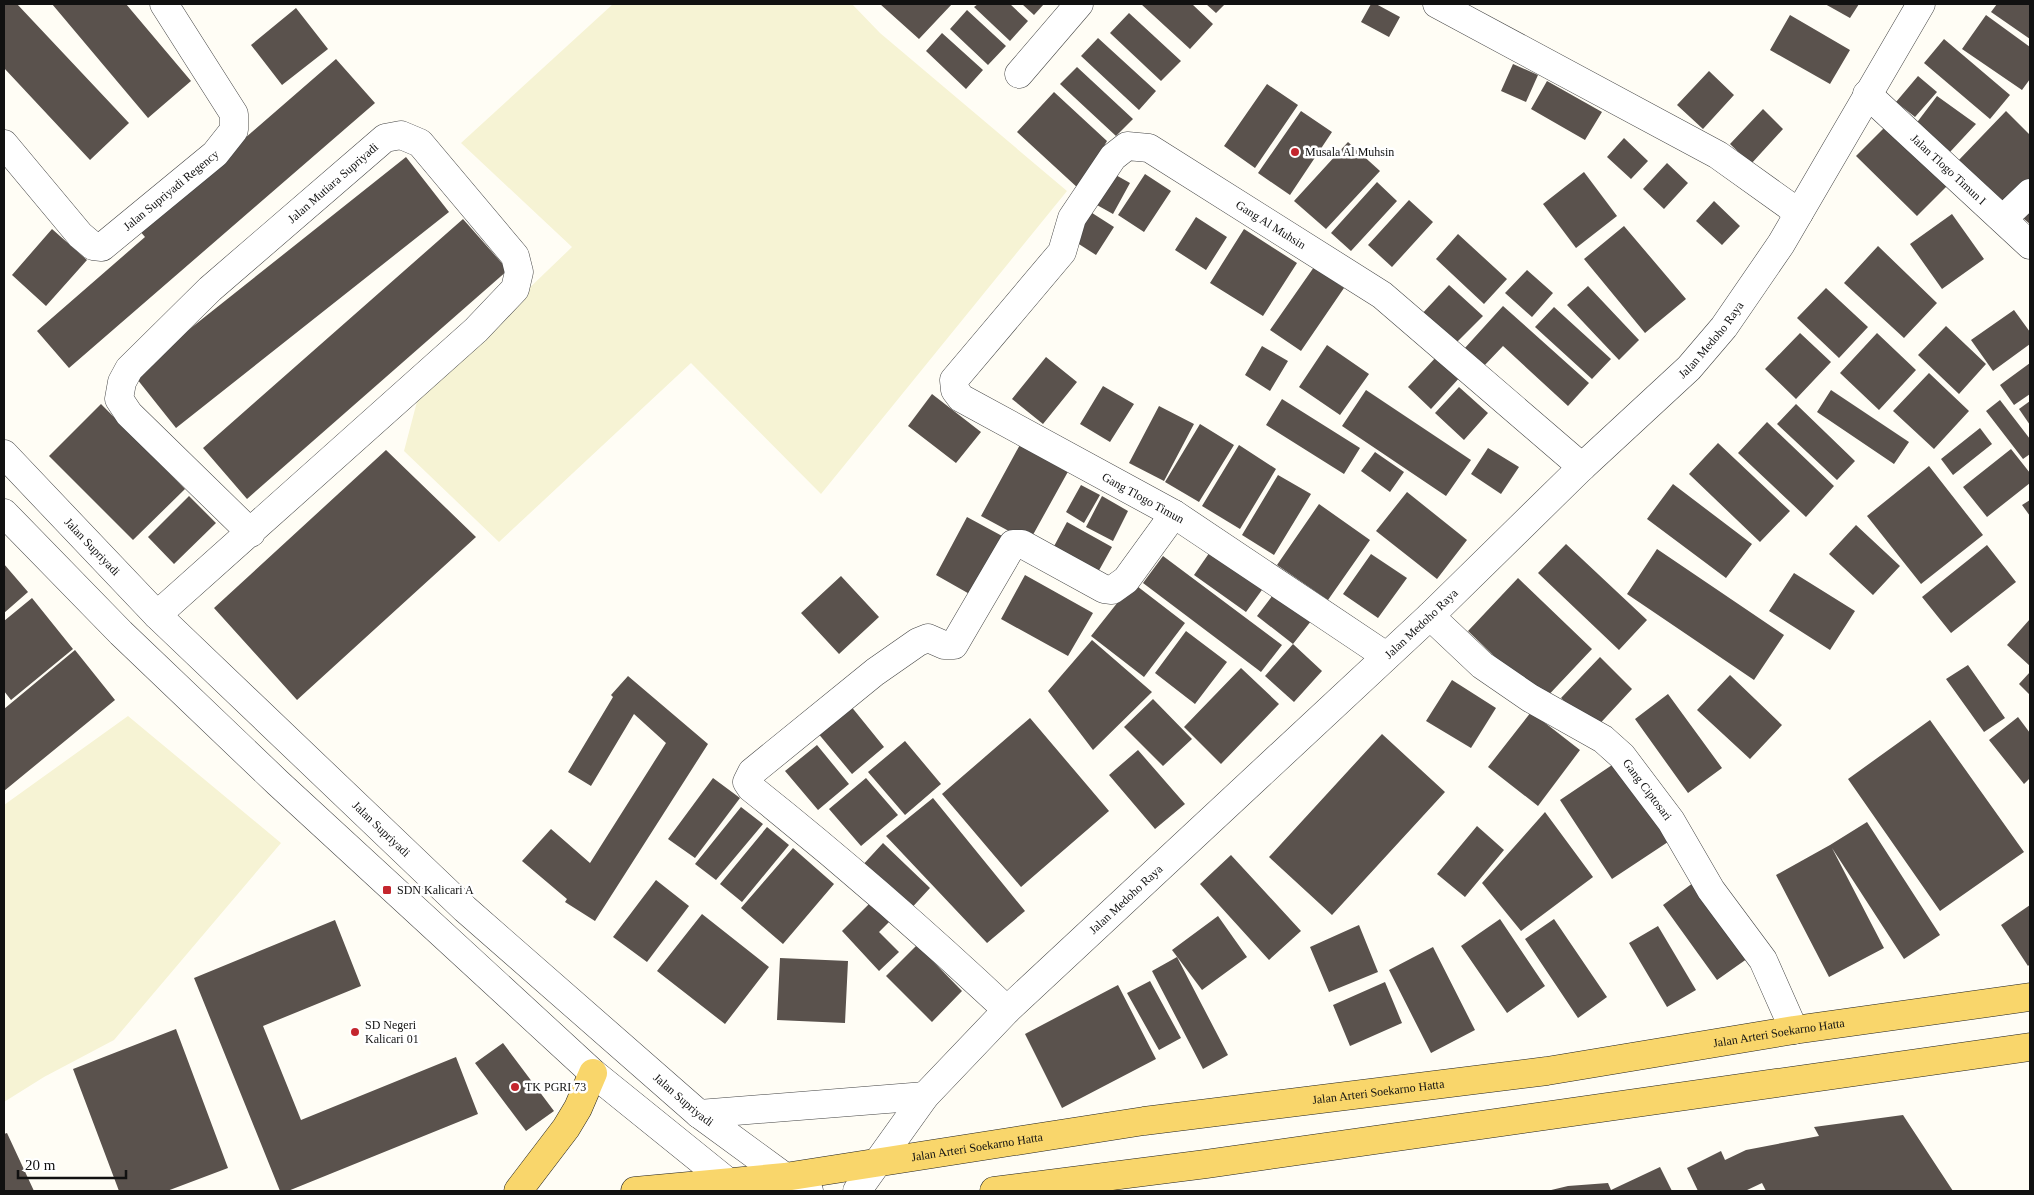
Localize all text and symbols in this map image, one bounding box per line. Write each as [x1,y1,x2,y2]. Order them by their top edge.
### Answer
street label: Jalan Tlogo Timun I [1908,131,1989,208]
street label: Jalan Mutiara Supriyadi [285,139,382,226]
place label: Musala Al Muhsin [1305,145,1394,159]
marker: Musala Al Muhsin [1289,146,1301,158]
street label: Jalan Supriyadi Regency [120,147,222,234]
street label: Gang Al Muhsin [1233,198,1308,252]
street label: Jalan Medoho Raya [1675,298,1747,381]
street label: Gang Tlogo Timun [1099,470,1187,526]
street label: Jalan Supriyadi [61,515,123,579]
street label: Jalan Medoho Raya [1382,585,1461,662]
street label: Gang Ciptosari [1620,756,1675,824]
street label: Jalan Supriyadi [349,798,413,860]
street label: Jalan Medoho Raya [1086,861,1166,937]
place label: SDN Kalicari A [397,883,474,897]
marker: SDN Kalicari A [381,884,393,896]
street label: Jalan Arteri Soekarno Hatta [1712,1016,1846,1050]
place label: SD Negeri Kalicari 01 [365,1018,419,1046]
marker: SD Negeri Kalicari 01 [349,1026,361,1038]
street label: Jalan Supriyadi [651,1070,717,1130]
street label: Jalan Arteri Soekarno Hatta [1311,1077,1446,1107]
place label: TK PGRI 73 [525,1080,586,1094]
marker: TK PGRI 73 [509,1081,521,1093]
street label: Jalan Arteri Soekarno Hatta [910,1130,1045,1164]
scale bar [18,1148,125,1180]
text: 20 m [25,1157,56,1173]

